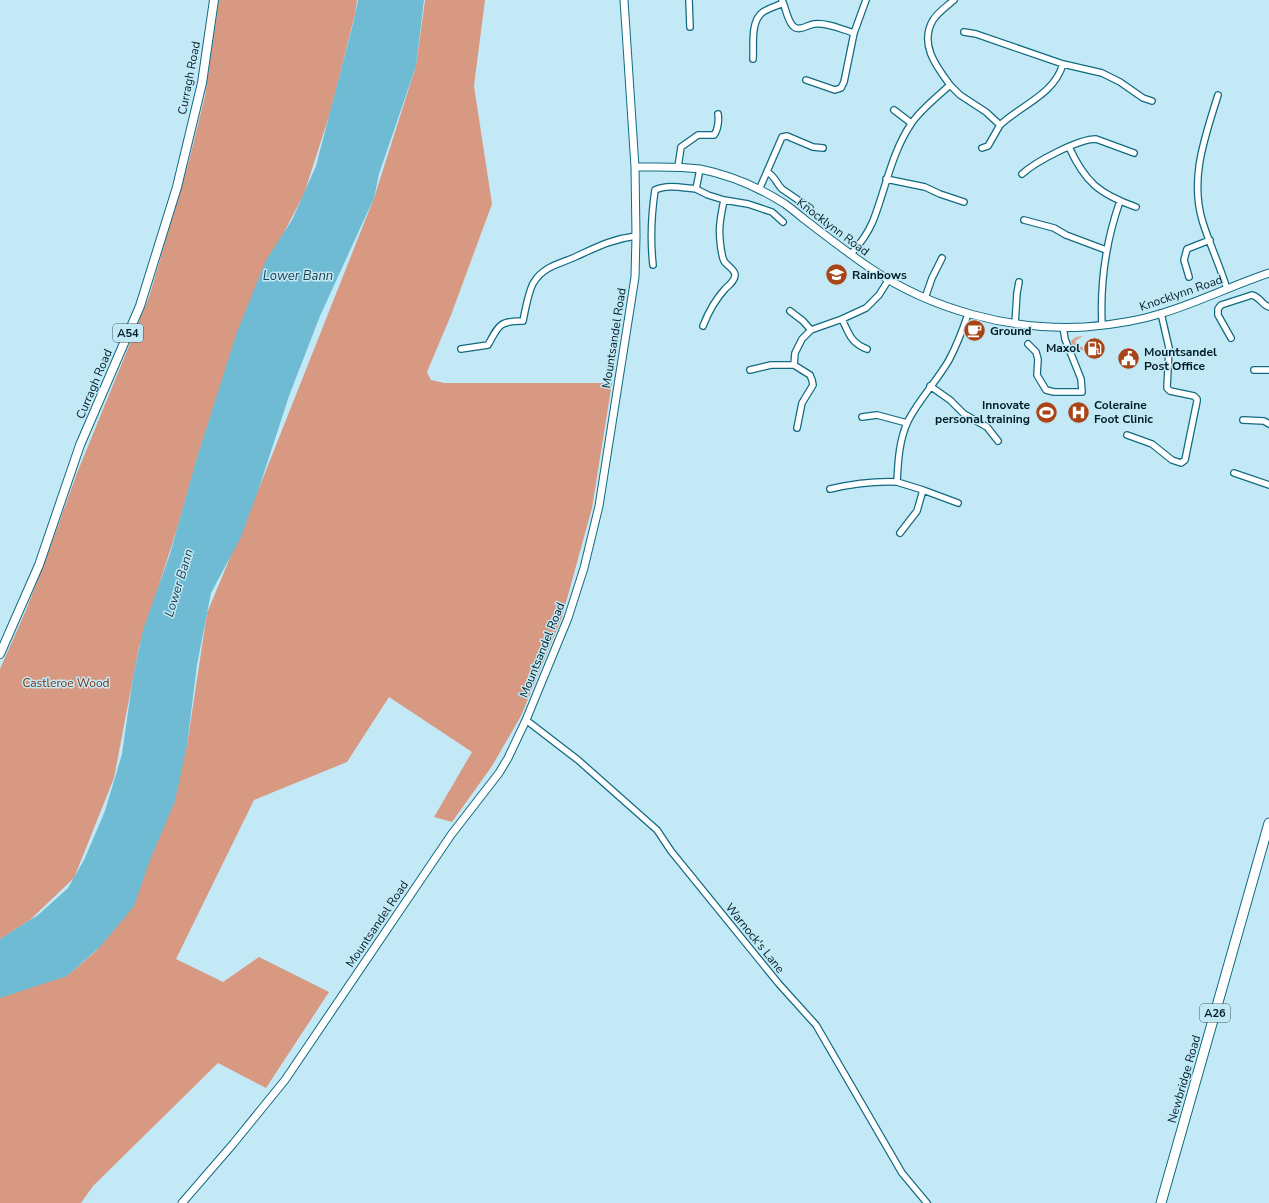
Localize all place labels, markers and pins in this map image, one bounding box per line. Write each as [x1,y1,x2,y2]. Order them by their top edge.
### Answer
school or university icon: Rainbows [824,262,850,288]
place label: Rainbows [852,267,907,283]
cafe icon: Ground [962,318,988,344]
place label: Ground [990,323,1032,339]
fuel station icon: Maxol [1082,335,1108,361]
place label: Maxol [1046,340,1080,356]
place label: Mountsandel Post Office [1144,344,1217,374]
public building icon: Mountsandel Post Office [1116,346,1142,372]
place label: Innovate personal training [935,397,1030,427]
place label: Coleraine Foot Clinic [1094,397,1153,427]
sports icon: Innovate personal training [1033,399,1059,425]
hospital icon: Coleraine Foot Clinic [1065,399,1091,425]

